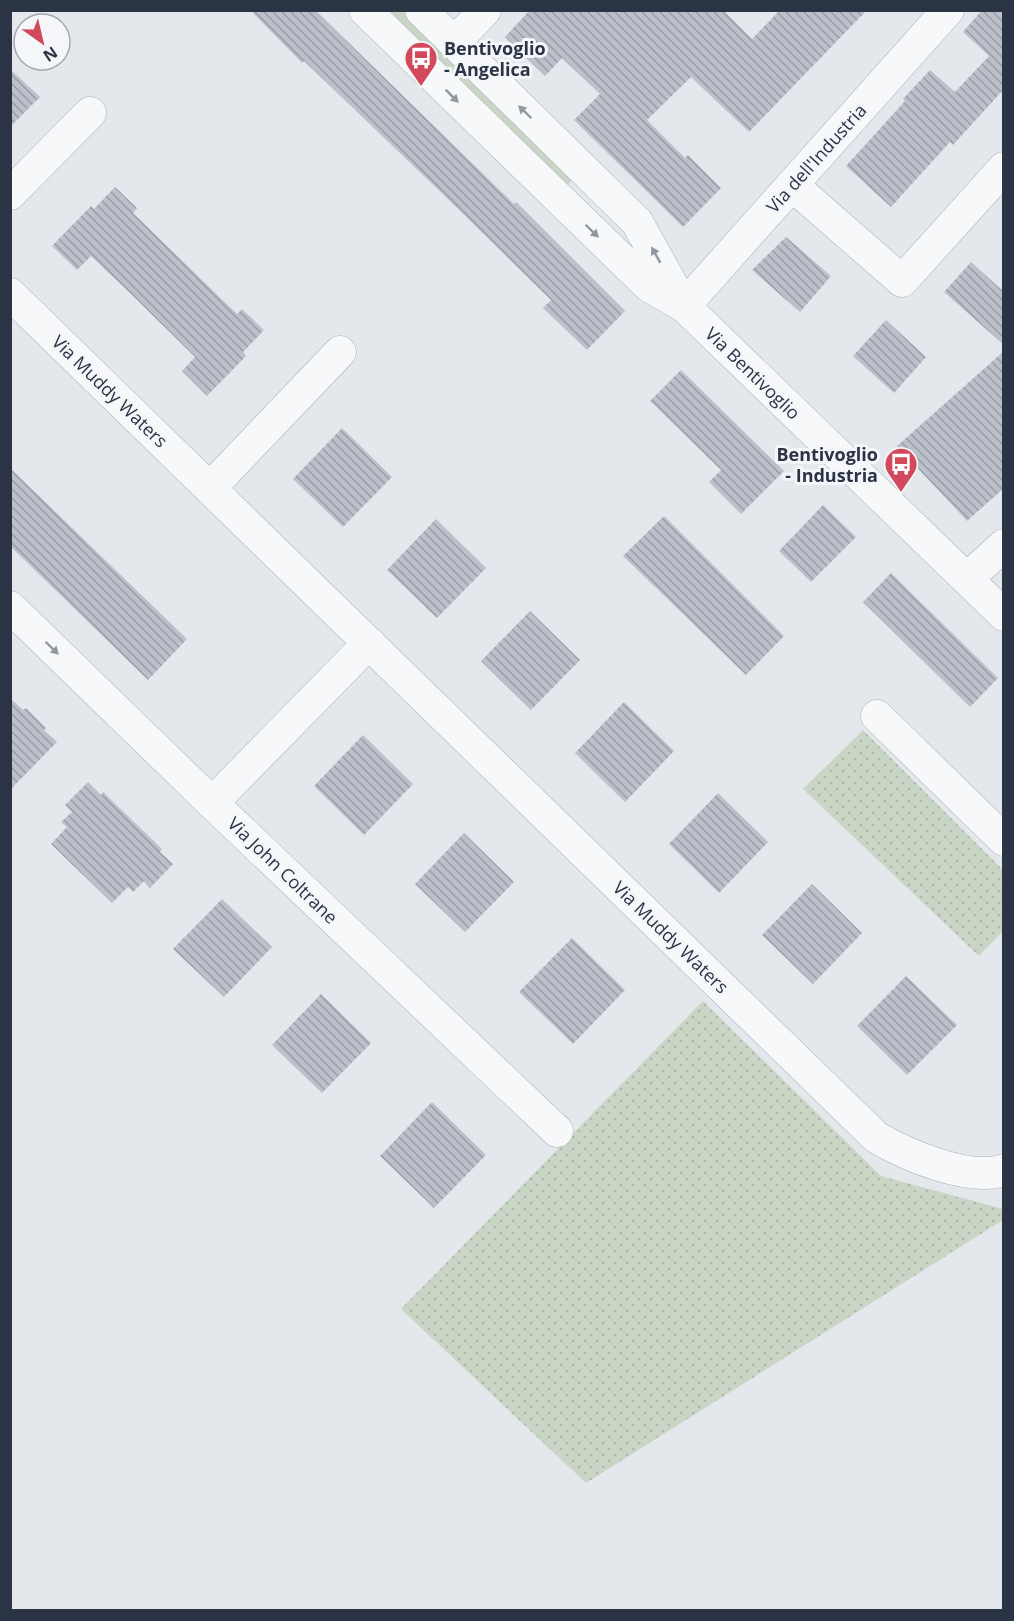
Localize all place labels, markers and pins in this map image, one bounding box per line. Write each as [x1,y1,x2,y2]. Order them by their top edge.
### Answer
place label: Bentivoglio - Angelica [444,36,546,81]
bus stop icon: Bentivoglio - Angelica [403,40,439,87]
place label: Bentivoglio - Industria [776,442,878,487]
bus stop icon: Bentivoglio - Industria [883,446,919,493]

